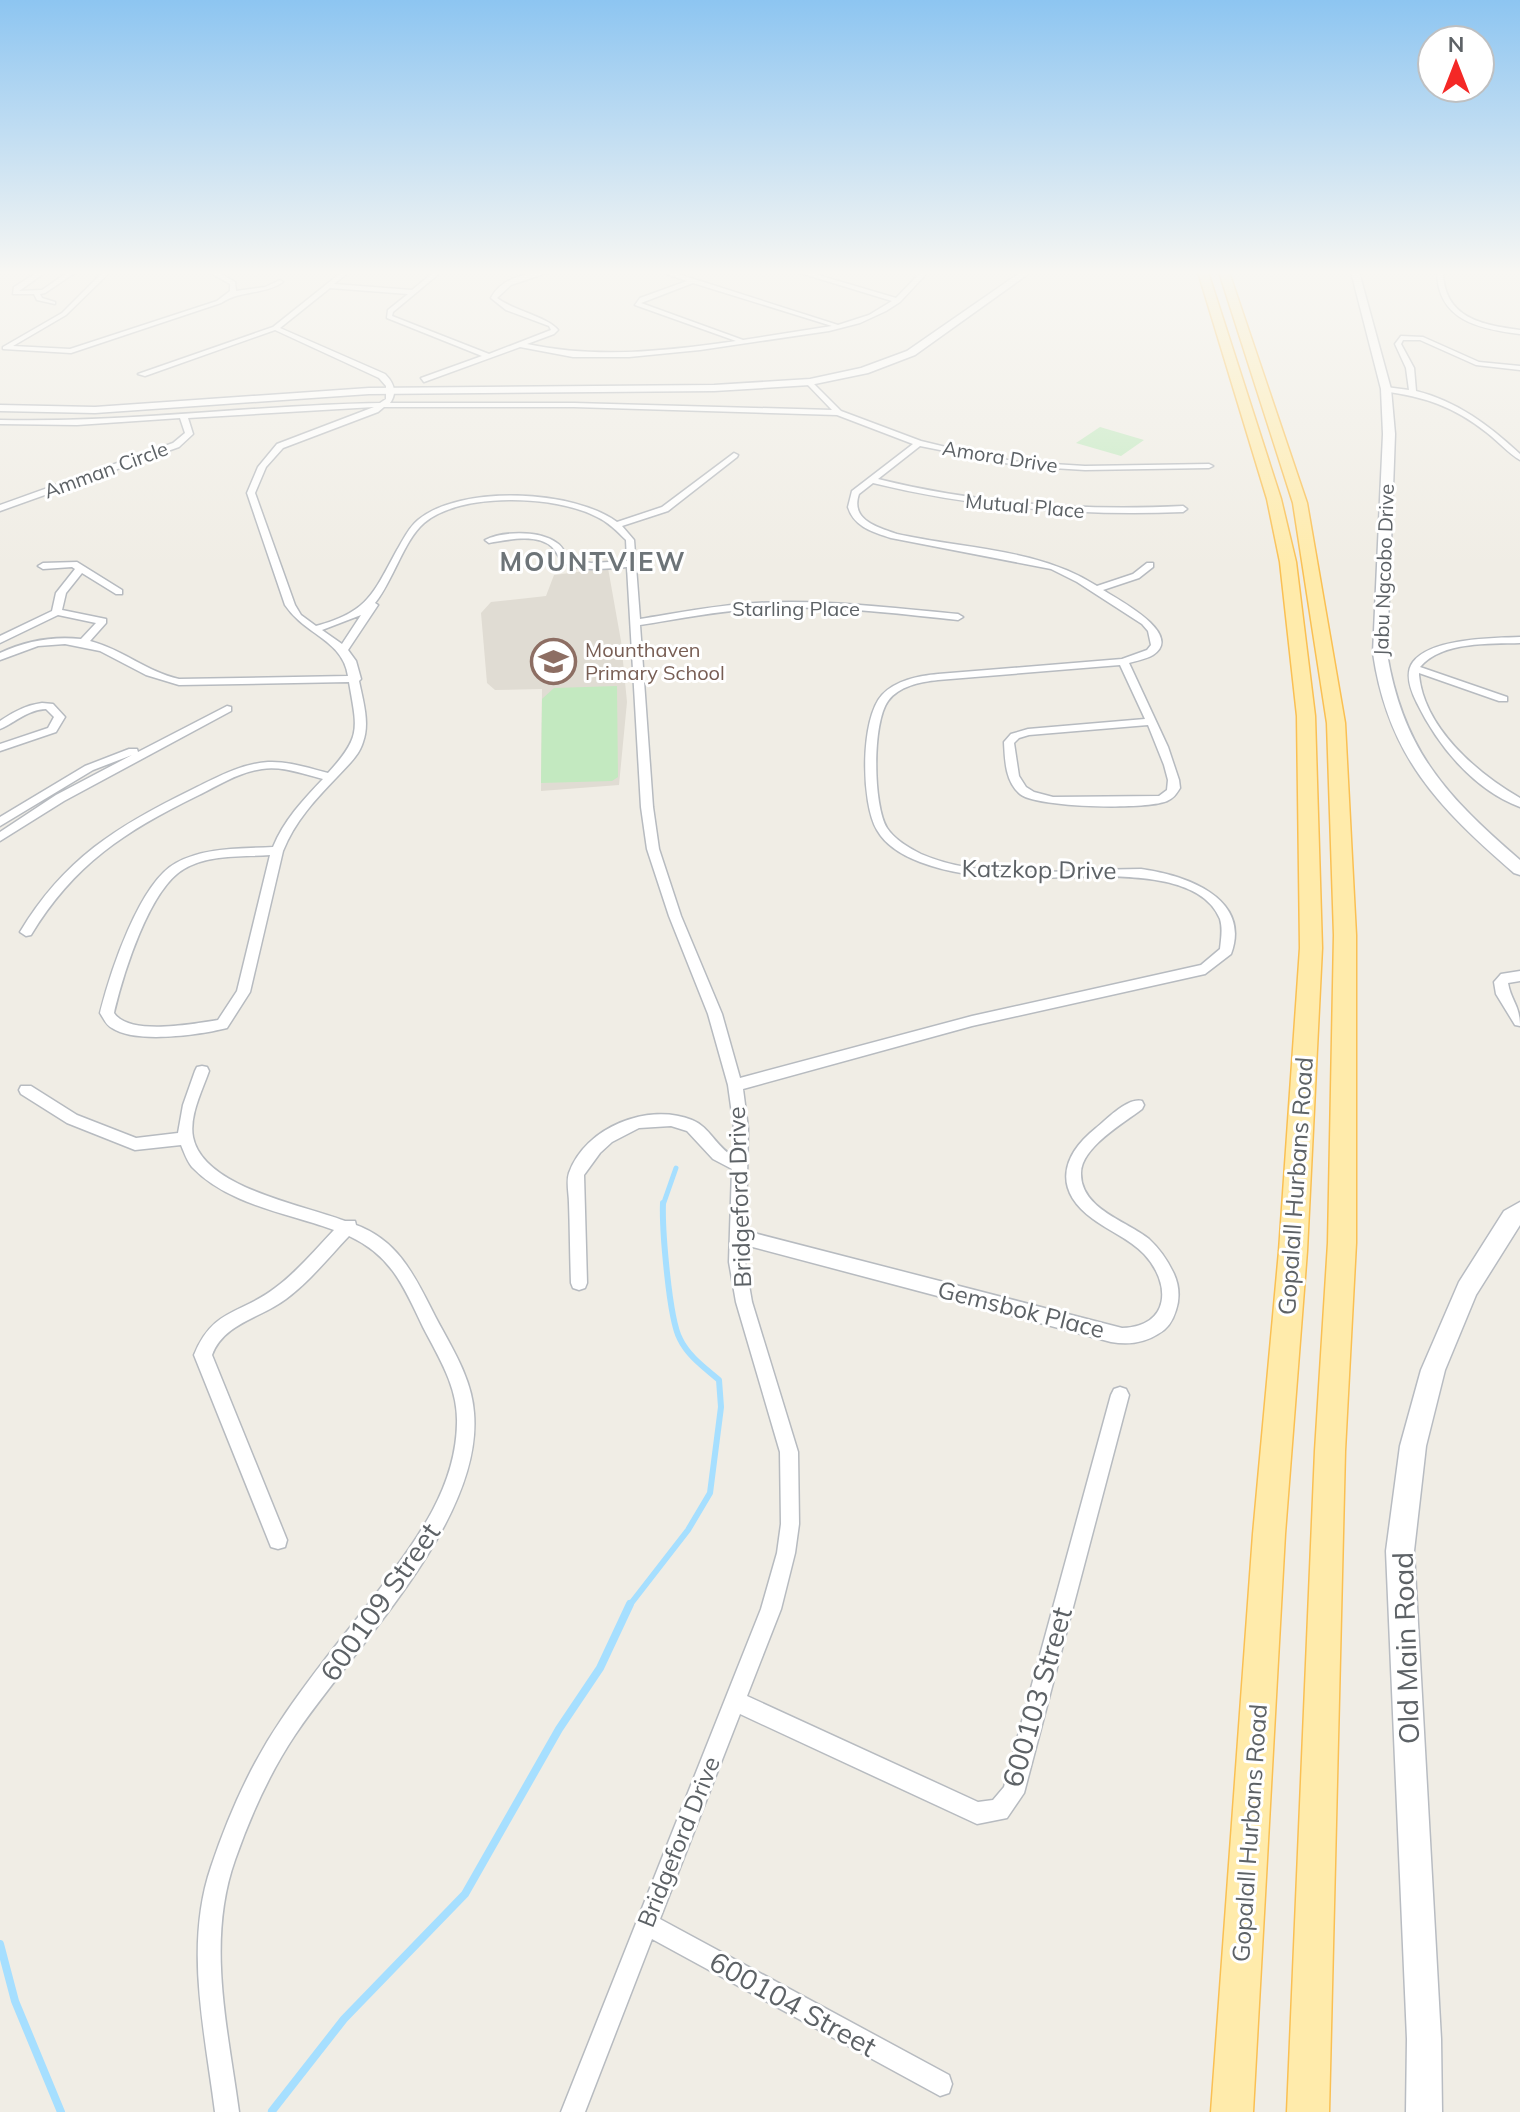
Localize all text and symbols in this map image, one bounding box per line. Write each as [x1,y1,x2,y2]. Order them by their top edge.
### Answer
north arrow [1416,24,1496,104]
text: N [1448,30,1464,58]
street label: Amora Drive [941,435,1060,478]
street label: Amman Circle [41,436,171,503]
street label: Jabu Ngcobo Drive [1368,483,1399,657]
street label: Mutual Place [964,488,1086,523]
district label: MOUNTVIEW [499,545,687,578]
street label: Starling Place [732,596,860,621]
place label: Mounthaven Primary School [585,637,725,685]
school or university icon: Mounthaven Primary School [530,638,578,686]
street label: Katzkop Drive [961,853,1117,885]
street label: Gopalall Hurbans Road [1271,1056,1319,1316]
street label: Bridgeford Drive [721,1106,757,1288]
street label: Gemsbok Place [935,1274,1108,1344]
street label: 600109 Street [312,1516,447,1688]
street label: Old Main Road [1385,1551,1426,1745]
street label: 600103 Street [994,1603,1079,1791]
street label: Gopalall Hurbans Road [1225,1703,1273,1963]
street label: Bridgeford Drive [630,1752,726,1931]
street label: 600104 Street [704,1943,883,2064]

